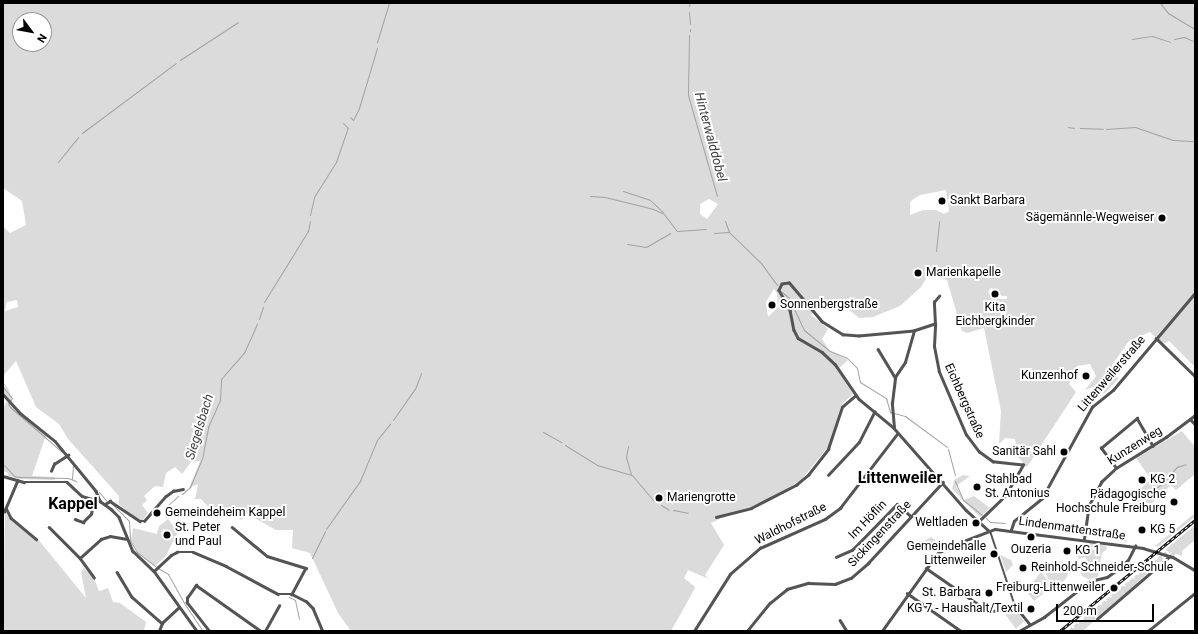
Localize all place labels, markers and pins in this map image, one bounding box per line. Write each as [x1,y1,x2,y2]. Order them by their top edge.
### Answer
place label: Sankt Barbara [950,194,1025,208]
marker: Sankt Barbara [937,196,947,206]
place label: Sägemännle-Wegweiser [1026,211,1154,225]
marker: Sägemännle-Wegweiser [1157,213,1167,223]
place label: Marienkapelle [926,266,1001,280]
marker: Marienkapelle [913,268,923,278]
marker: Kita Eichbergkinder [990,289,1000,299]
place label: Sonnenbergstraße [780,298,878,312]
marker: Sonnenbergstraße [767,300,777,310]
place label: Kita Eichbergkinder [955,301,1035,329]
place label: Kunzenhof [1021,369,1078,383]
marker: Kunzenhof [1081,371,1091,381]
place label: Sanitär Sahl [992,445,1056,459]
marker: Sanitär Sahl [1059,447,1069,457]
place label: Stahlbad St. Antonius [985,473,1050,501]
place label: KG 2 [1150,473,1175,487]
marker: KG 2 [1137,475,1147,485]
marker: Stahlbad St. Antonius [972,482,982,492]
place label: Pädagogische Hochschule Freiburg [1056,488,1166,516]
place label: Mariengrotte [667,491,736,505]
marker: Mariengrotte [654,493,664,503]
marker: Pädagogische Hochschule Freiburg [1169,497,1179,507]
place label: Gemeindeheim Kappel [165,506,285,520]
marker: Gemeindeheim Kappel [152,508,162,518]
place label: Weltladen [915,516,968,530]
marker: Weltladen [971,518,981,528]
place label: St. Peter und Paul [175,521,222,549]
place label: KG 5 [1150,523,1175,537]
marker: KG 5 [1137,525,1147,535]
marker: St. Peter und Paul [162,530,172,540]
marker: Ouzeria [1026,532,1036,542]
place label: Gemeindehalle Littenweiler [907,540,986,568]
place label: Ouzeria [1011,543,1051,557]
place label: KG 1 [1075,544,1100,558]
marker: KG 1 [1062,546,1072,556]
marker: Gemeindehalle Littenweiler [989,549,999,559]
place label: Reinhold-Schneider-Schule [1031,561,1173,575]
marker: Reinhold-Schneider-Schule [1018,563,1028,573]
place label: Freiburg-Littenweiler [996,581,1105,595]
marker: Freiburg-Littenweiler [1108,582,1120,594]
place label: St. Barbara [922,586,981,600]
marker: St. Barbara [984,588,994,598]
place label: KG 7 - Haushalt/Textil [907,602,1023,616]
marker: KG 7 - Haushalt/Textil [1026,604,1036,614]

